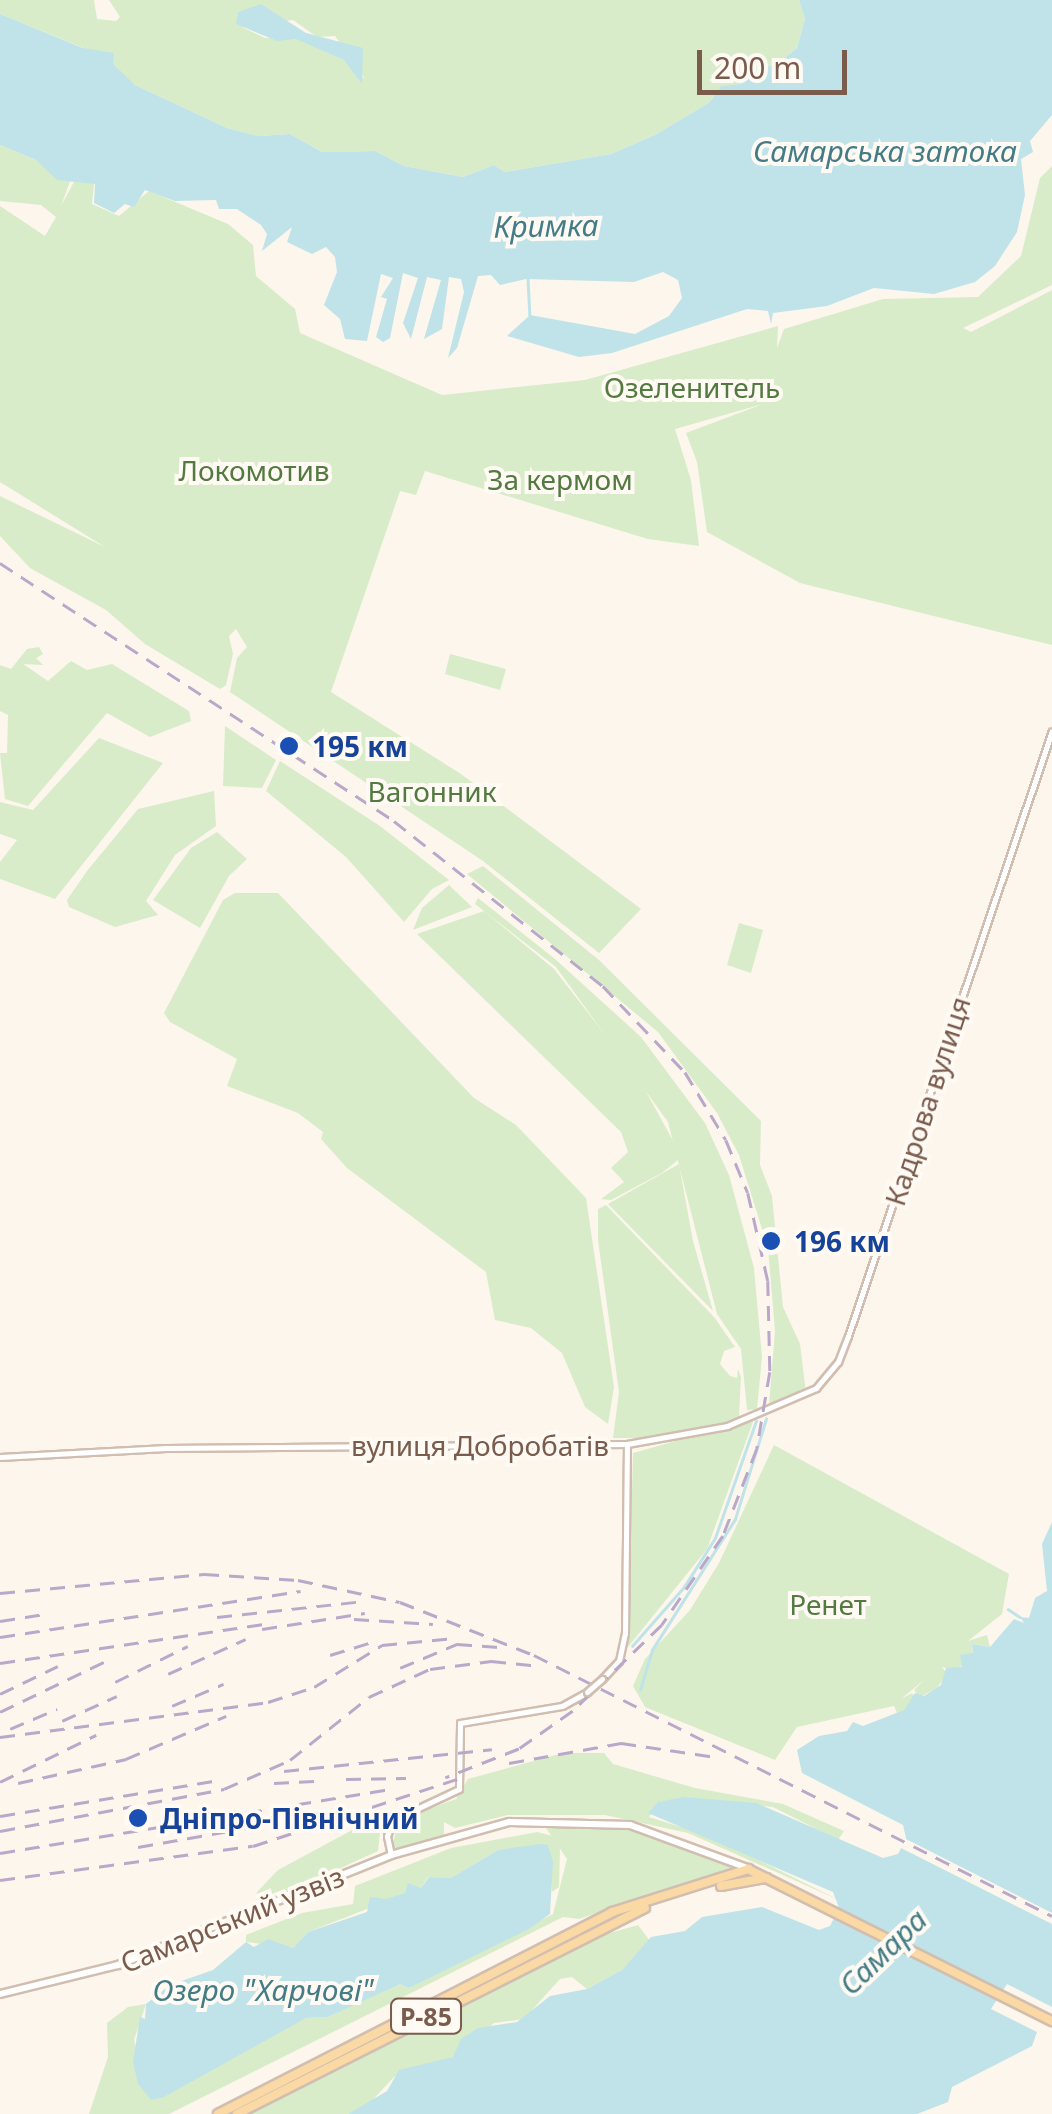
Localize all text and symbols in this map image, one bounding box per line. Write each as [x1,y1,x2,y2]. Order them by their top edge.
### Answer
scale bar [702,30,852,92]
text: 200 m [714,47,801,88]
water label: Самарська затока [753,133,1017,169]
water label: Кримка [493,207,599,245]
park label: Озеленитель [604,370,780,404]
park label: Локомотив [178,453,330,487]
park label: За кермом [487,462,633,496]
place label: 195 км [312,729,408,763]
marker: 195 км [276,733,302,759]
park label: Вагонник [367,774,497,808]
street label: Кадрова вулиця [877,992,977,1210]
place label: 196 км [794,1224,890,1258]
marker: 196 км [758,1228,784,1254]
street label: вулиця Добробатів [351,1428,609,1462]
park label: Ренет [789,1587,867,1621]
place label: Дніпро-Північний [160,1801,419,1835]
marker: Дніпро-Північний [125,1805,151,1831]
street label: Самарський узвіз [115,1859,349,1979]
water label: Самара [832,1902,934,2002]
water label: Озеро "Харчові" [152,1972,374,2008]
road number: Р-85 [388,1996,464,2036]

